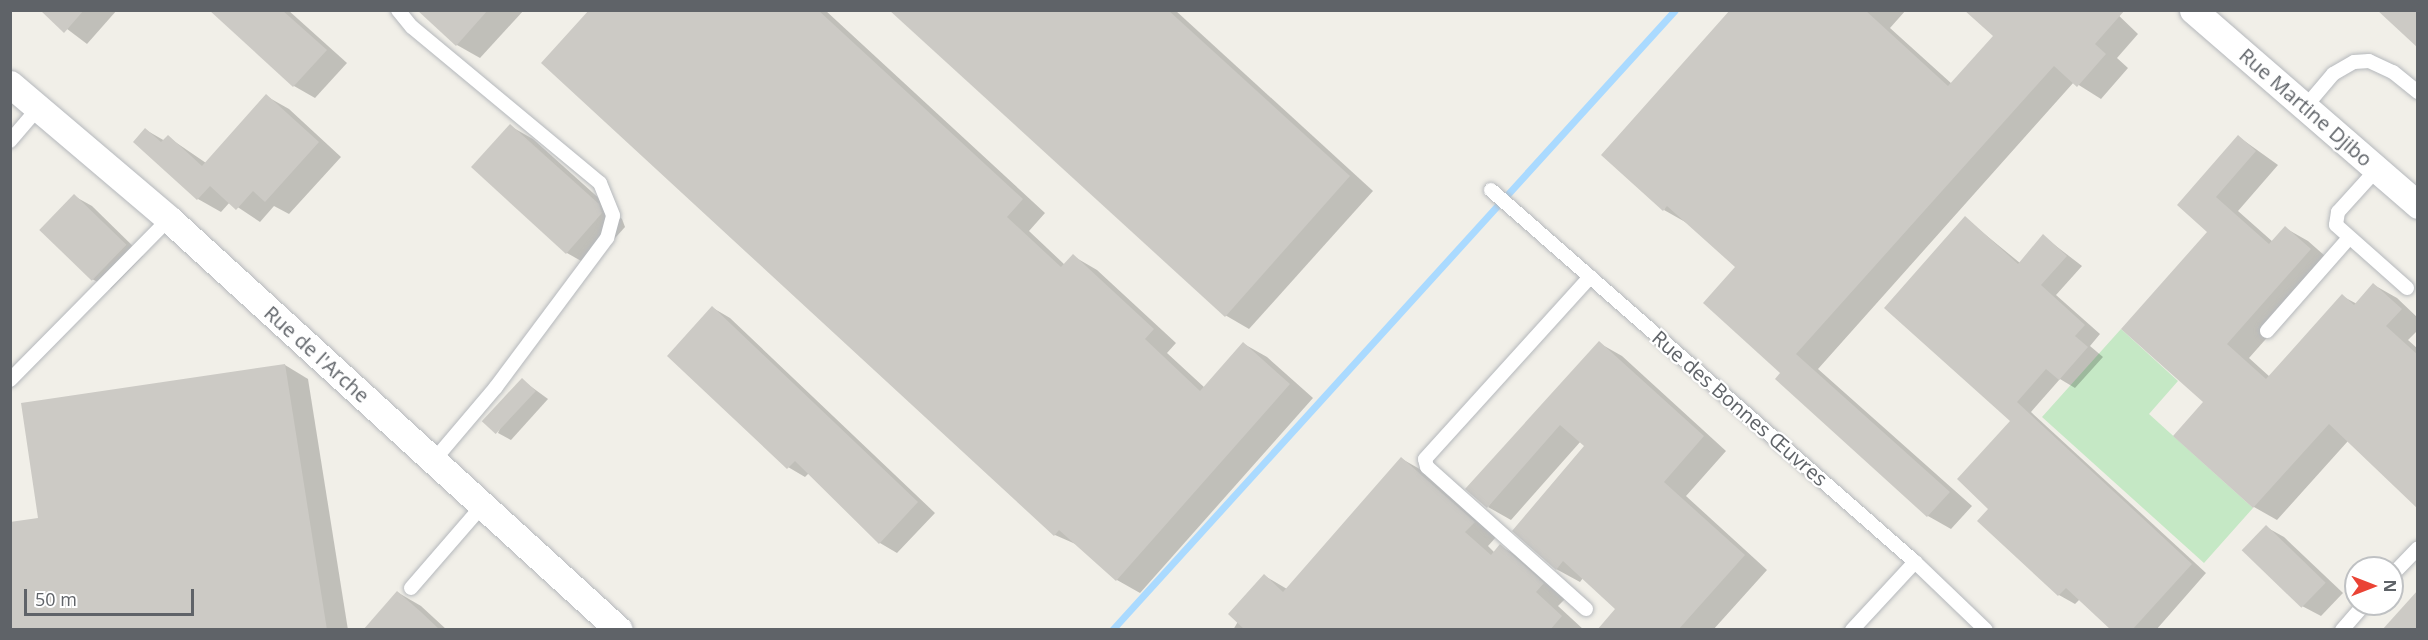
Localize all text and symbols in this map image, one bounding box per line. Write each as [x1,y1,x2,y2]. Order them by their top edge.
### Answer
street label: Rue Martine Djibo [2235,43,2377,171]
street label: Rue de l'Arche [260,301,374,407]
street label: Rue des Bonnes Œuvres [1647,325,1833,491]
north arrow [2344,556,2404,616]
scale bar [27,577,196,615]
text: N [2379,579,2401,593]
text: 50 m [35,587,77,611]

